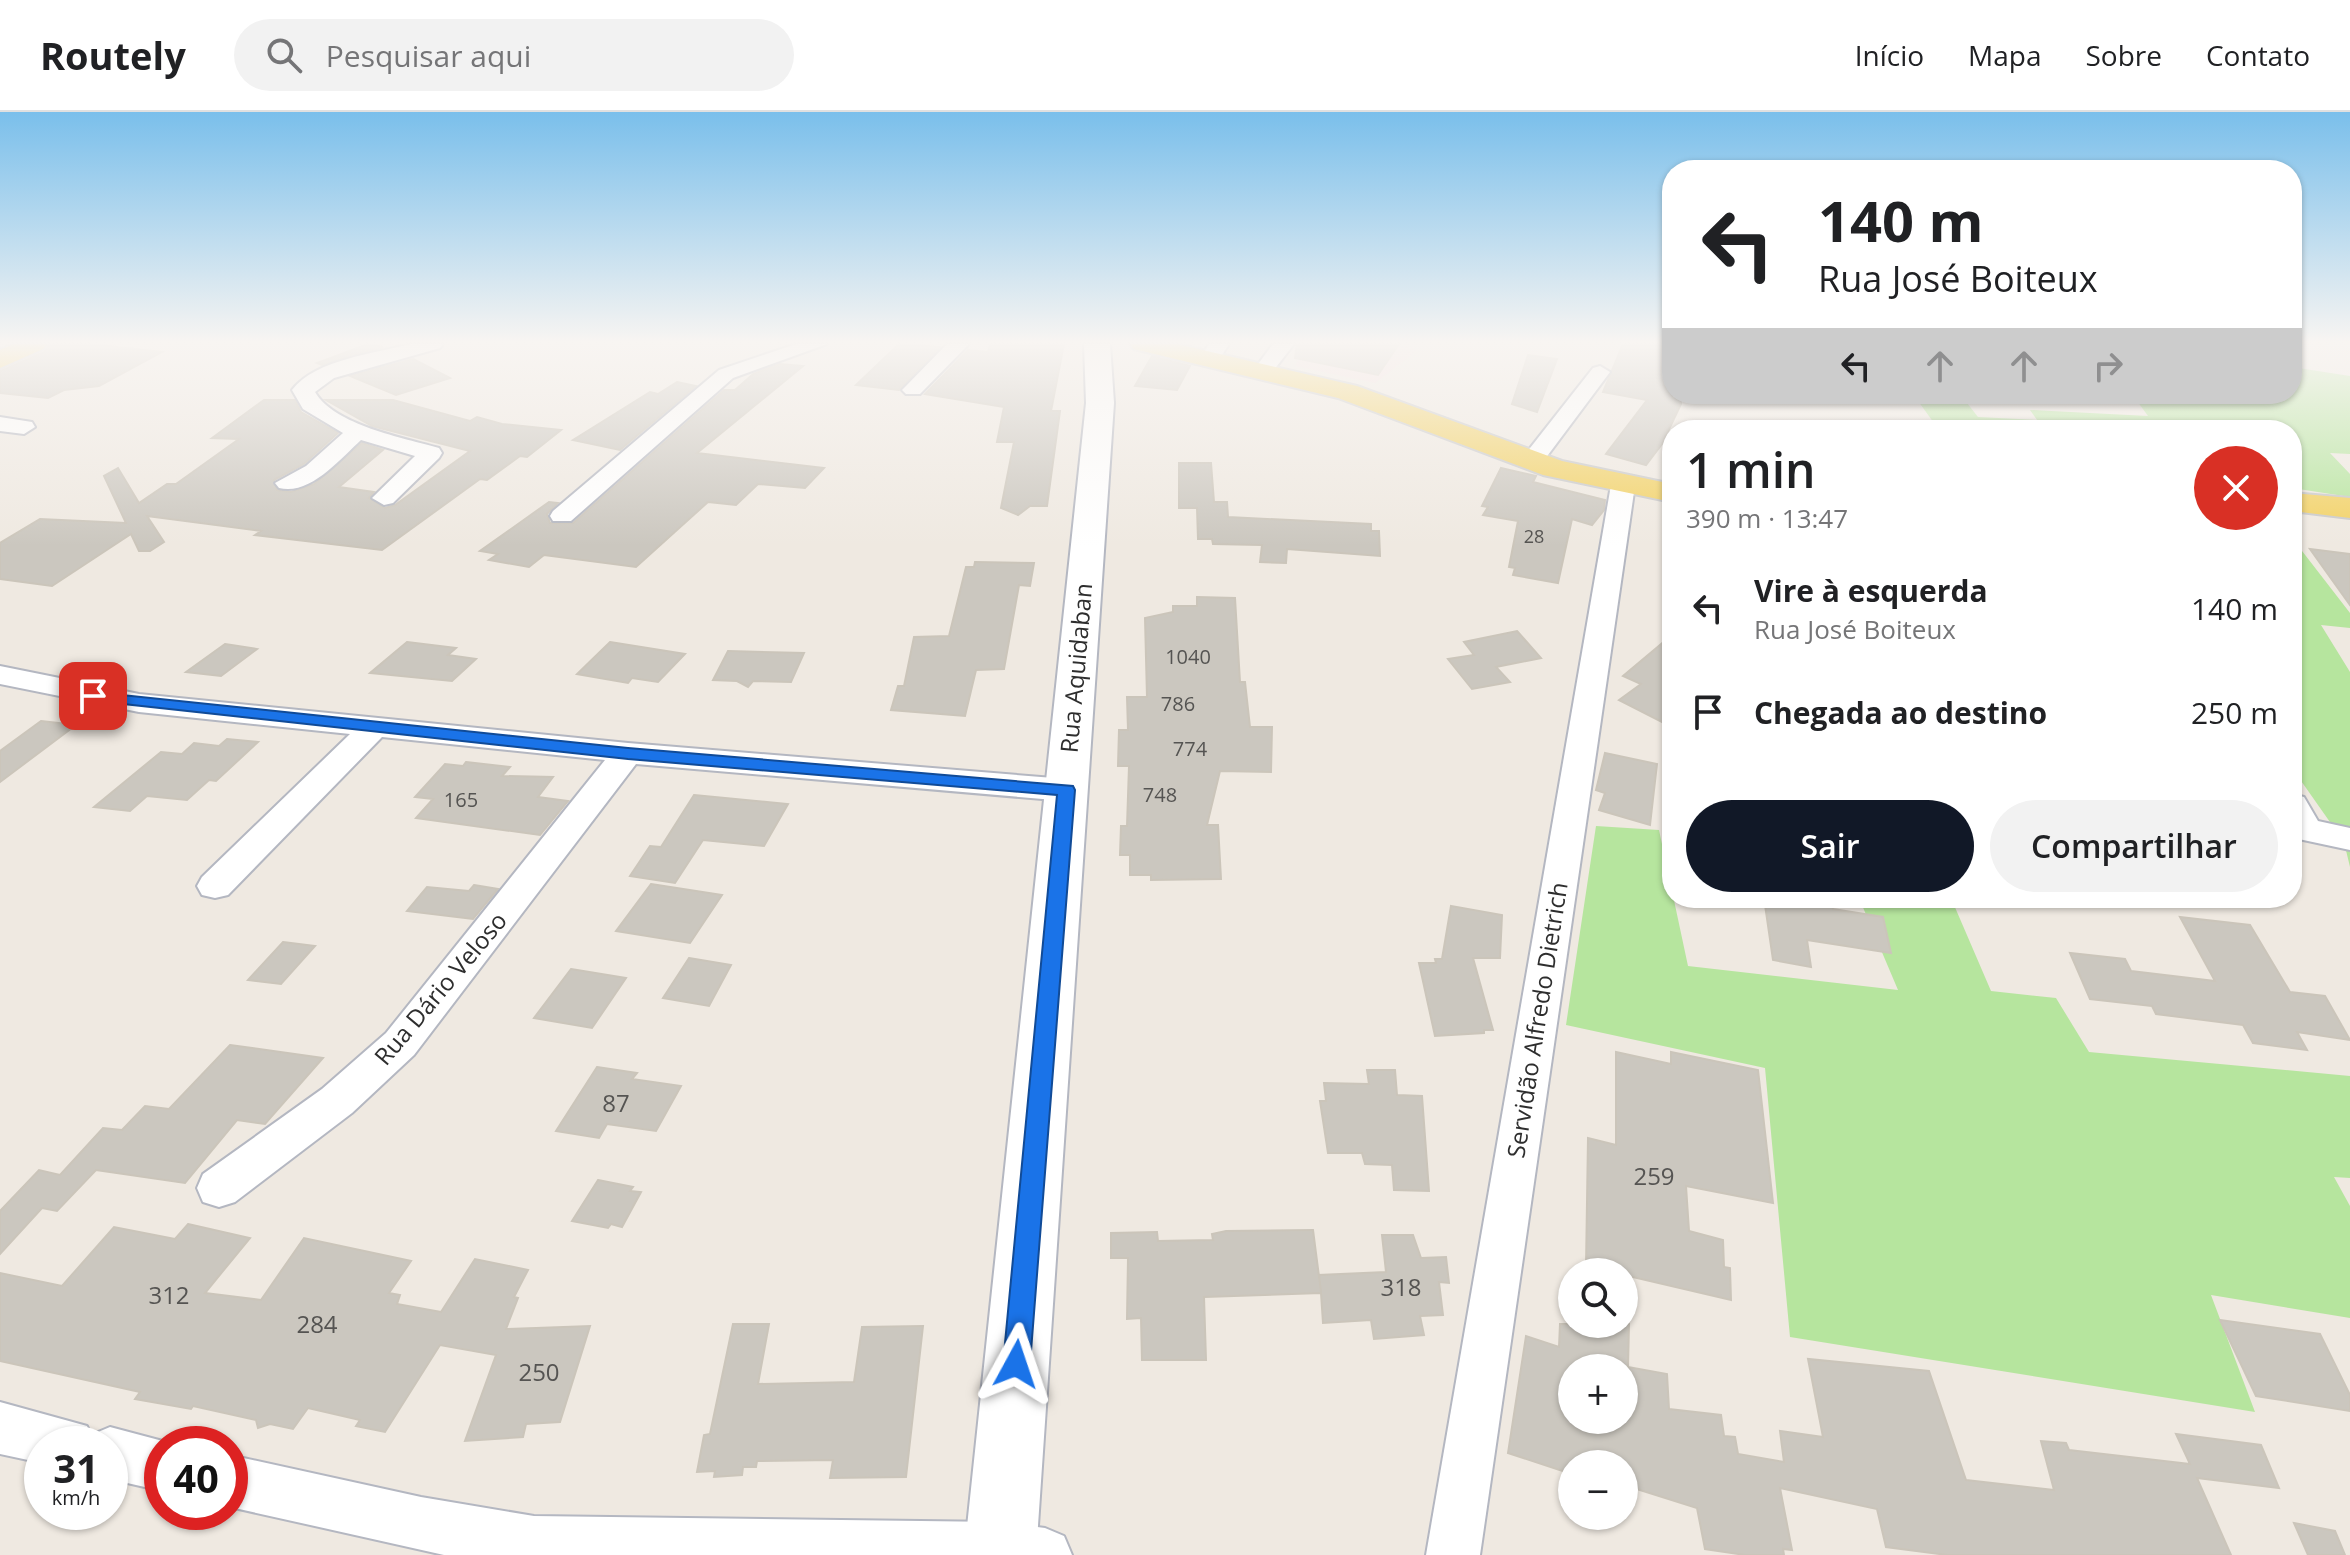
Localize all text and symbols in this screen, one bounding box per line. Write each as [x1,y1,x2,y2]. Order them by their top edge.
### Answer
search box [234,19,794,91]
text: Routely [40,29,186,81]
icon: search [262,33,306,77]
text: Pesquisar aqui [326,35,531,76]
text: Início [1855,36,1924,74]
text: Mapa [1968,36,2041,74]
text: Sobre [2085,36,2162,74]
text: Contato [2206,36,2310,74]
text: 140 m [1818,182,1984,258]
icon: left [1686,192,1790,296]
text: Rua José Boiteux [1818,254,2098,303]
icon: left [1834,344,1878,388]
icon: ahead [1918,344,1962,388]
icon: ahead [2002,344,2046,388]
icon: right [2086,344,2130,388]
text: 1 min [1686,437,1816,502]
button: close [2194,446,2278,530]
text: 390 m · 13:47 [1686,500,1848,536]
house number: 28 [1524,524,1544,548]
text: Vire à esquerda [1754,570,1988,611]
street label: Rua Aquidaban [1052,582,1099,754]
icon: left [1686,586,1730,630]
text: 140 m [2191,588,2278,629]
text: Rua José Boiteux [1754,611,1956,647]
house number: 1040 [1165,643,1211,670]
pin [59,662,127,730]
icon: arrive [71,674,115,718]
house number: 786 [1161,690,1195,717]
icon: arrive [1686,690,1730,734]
text: Chegada ao destino [1754,692,2047,733]
text: 250 m [2191,692,2278,733]
house number: 774 [1173,735,1208,762]
house number: 748 [1143,781,1177,808]
house number: 165 [444,786,478,813]
button: Sair [1686,800,1974,892]
button: Compartilhar [1990,800,2278,892]
street label: Servidão Alfredo Dietrich [1498,880,1575,1160]
street label: Rua Dário Veloso [366,904,514,1072]
house number: 87 [602,1086,630,1119]
house number: 259 [1633,1159,1675,1192]
map controls [1558,1258,1638,1530]
button: search [1558,1258,1638,1338]
house number: 318 [1380,1270,1422,1303]
house number: 312 [148,1278,190,1311]
house number: 284 [296,1307,338,1340]
position arrow [974,1322,1058,1406]
button: + [1558,1354,1638,1434]
house number: 250 [518,1355,560,1388]
speed limit sign: 40 [144,1426,248,1530]
text: 31 [53,1440,99,1495]
button: − [1558,1450,1638,1530]
text: km/h [52,1484,100,1511]

